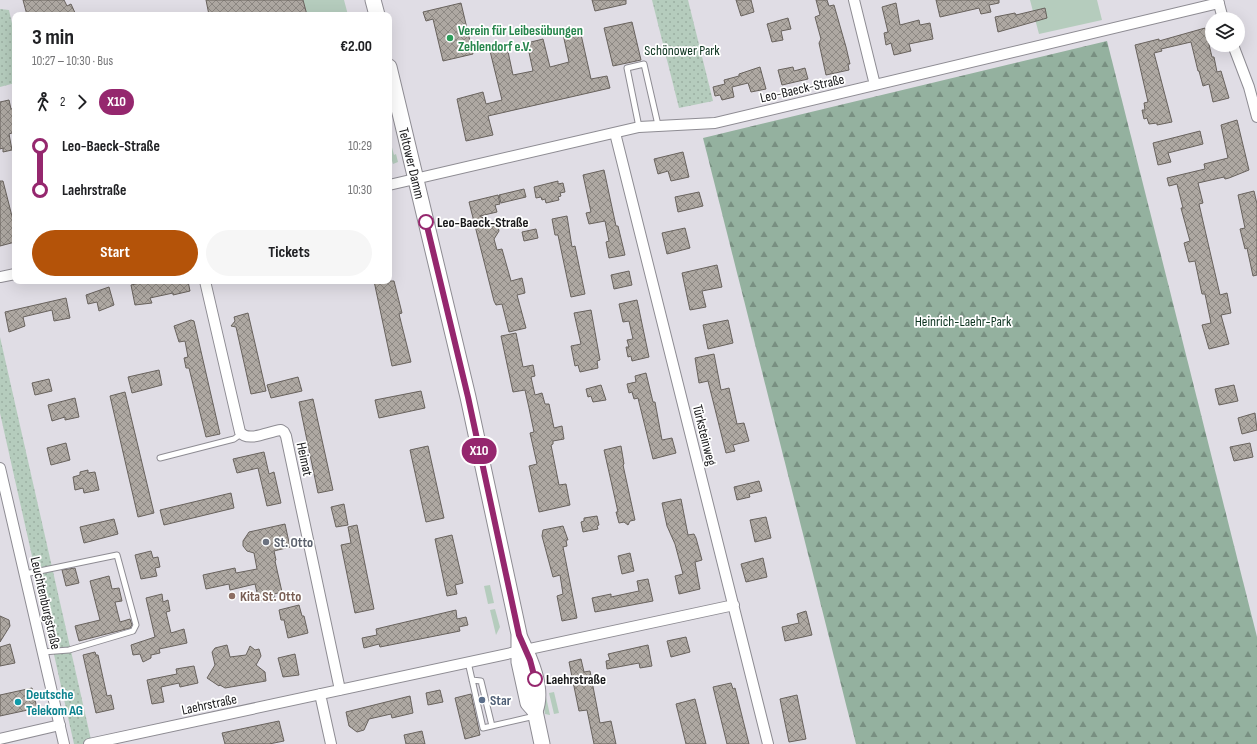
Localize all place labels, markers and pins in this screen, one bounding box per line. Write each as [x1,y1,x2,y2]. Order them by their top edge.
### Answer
place label: Verein für Leibesübungen Zehlendorf e.V. [458,22,583,55]
marker: Verein für Leibesübungen Zehlendorf e.V. [445,33,455,43]
marker: Leo-Baeck-Straße [418,214,434,230]
place label: Leo-Baeck-Straße [437,214,528,231]
place label: St. Otto [274,534,313,551]
marker: St. Otto [261,537,271,547]
place label: Kita St. Otto [240,588,301,605]
marker: Kita St. Otto [227,591,237,601]
marker: Laehrstraße [527,671,543,687]
place label: Laehrstraße [546,671,606,688]
place label: Deutsche Telekom AG [26,686,83,719]
place label: Star [490,692,512,709]
marker: Star [477,695,487,705]
marker: Deutsche Telekom AG [13,697,23,707]

